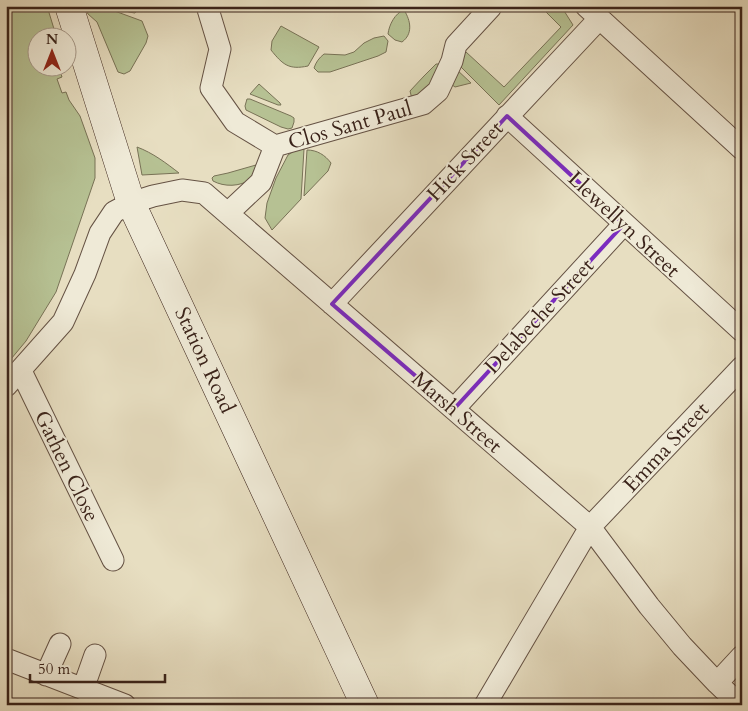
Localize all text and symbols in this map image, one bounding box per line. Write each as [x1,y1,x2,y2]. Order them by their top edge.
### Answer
north arrow [28,28,78,78]
text: N [46,30,58,49]
street label: Clos Sant Paul [285,94,415,157]
street label: Hick Street [421,114,510,208]
street label: Llewellyn Street [561,165,686,284]
street label: Delabeche Street [478,252,601,381]
street label: Station Road [167,302,242,418]
street label: Marsh Street [405,365,508,460]
street label: Emma Street [617,396,716,499]
street label: Gathen Close [27,406,106,527]
scale bar [30,651,165,683]
text: 50 m [38,659,70,679]

